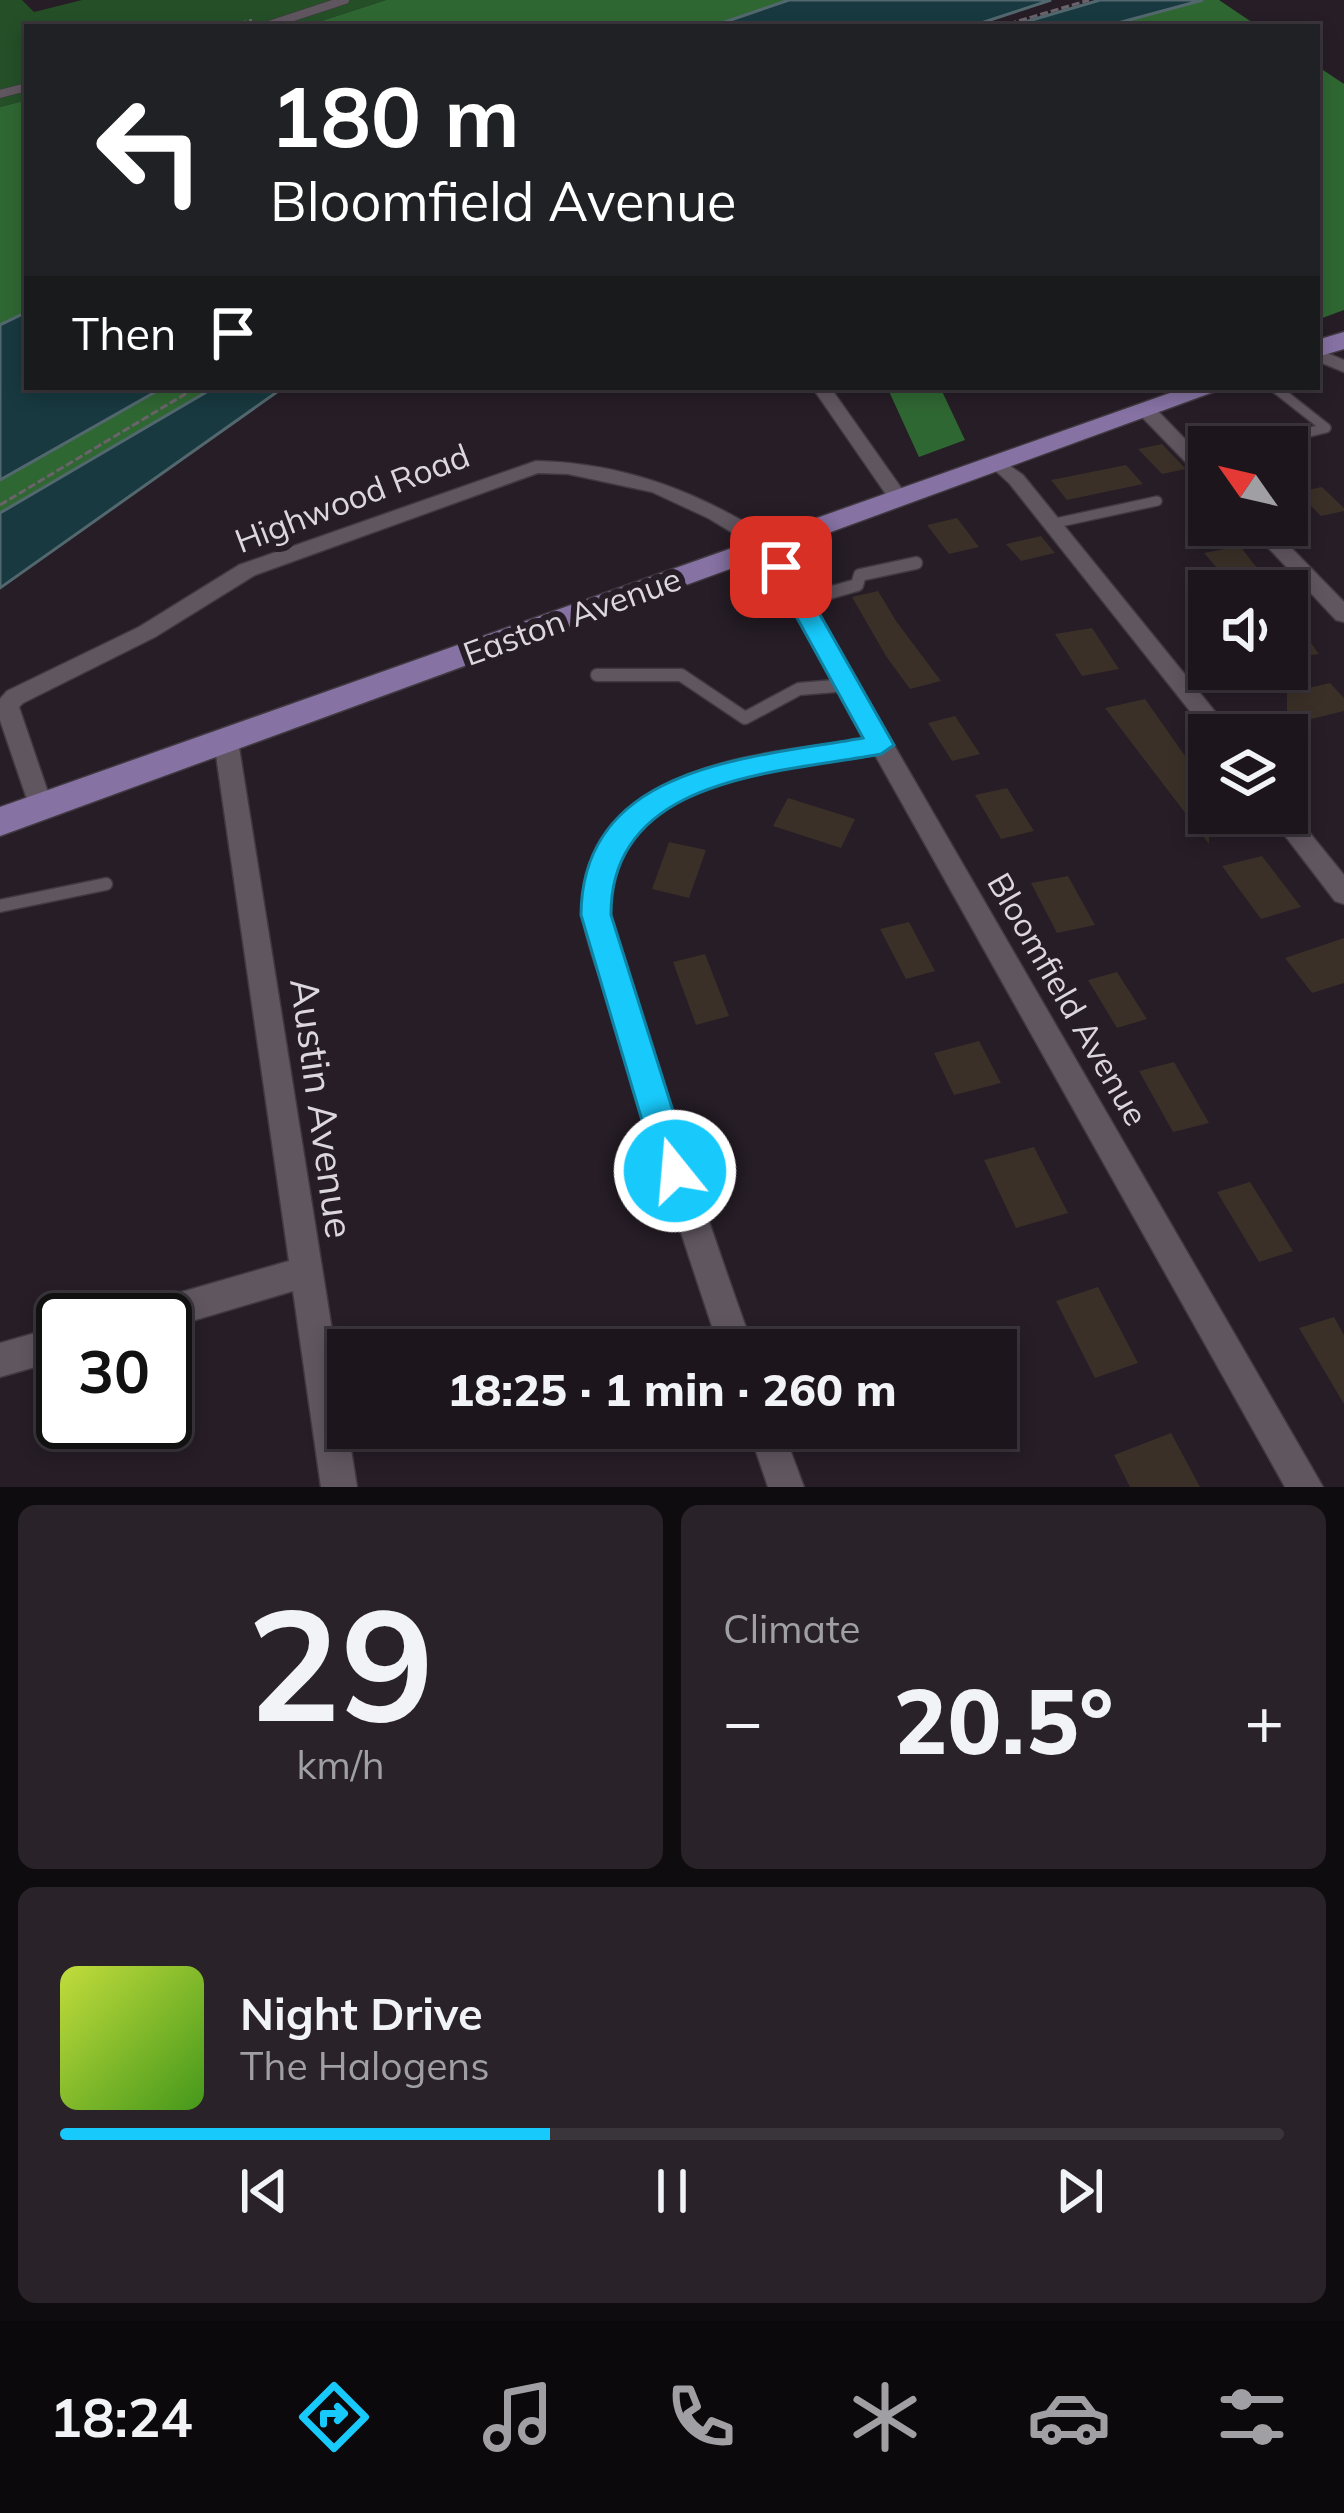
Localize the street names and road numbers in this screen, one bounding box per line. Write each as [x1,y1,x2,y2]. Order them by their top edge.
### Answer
street label: Highwood Road [229,434,475,561]
street label: Easton Avenue [458,557,686,674]
street label: Bloomfield Avenue [979,865,1157,1132]
street label: Austin Avenue [280,975,365,1241]

